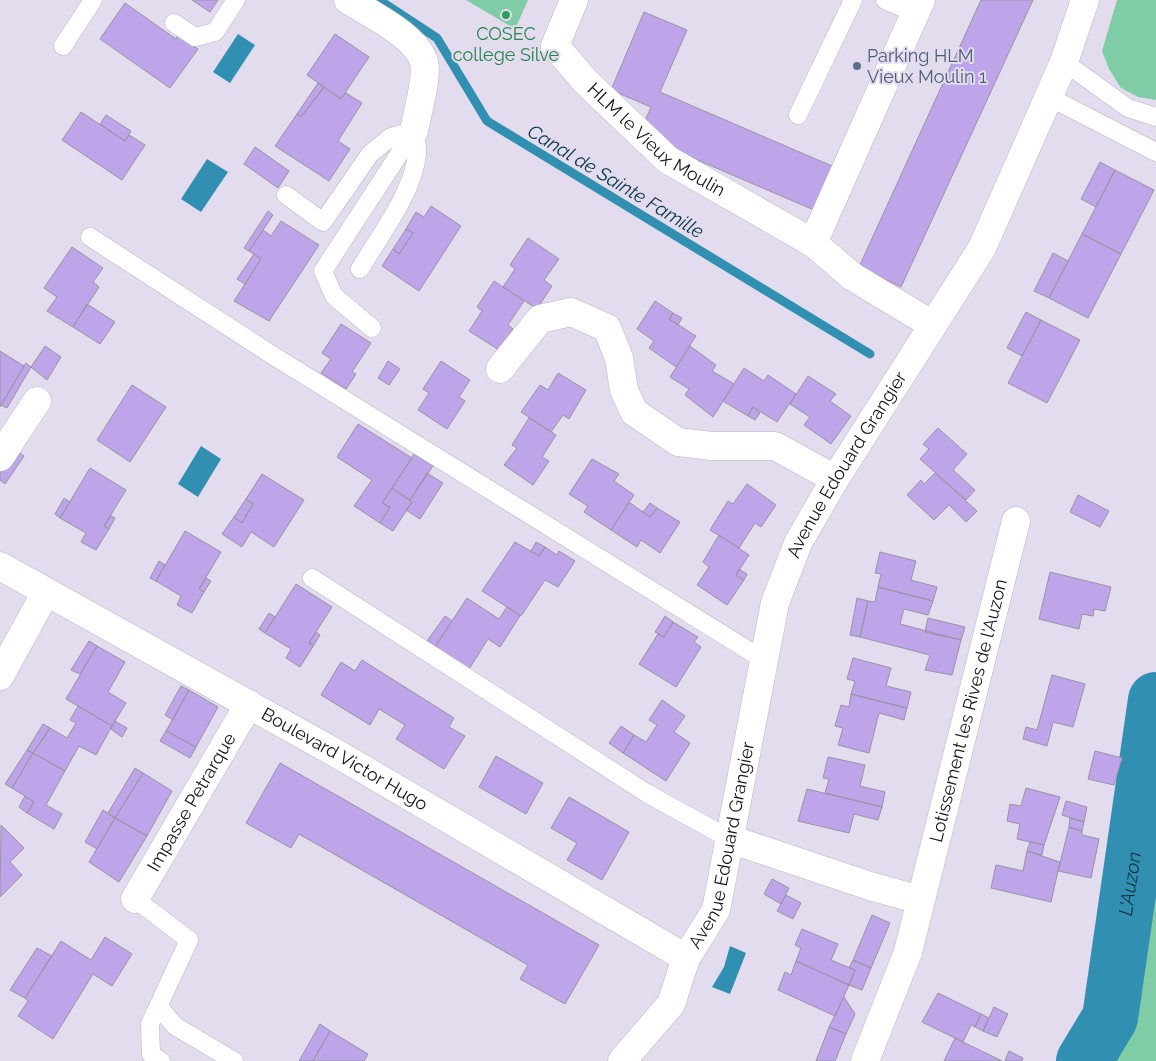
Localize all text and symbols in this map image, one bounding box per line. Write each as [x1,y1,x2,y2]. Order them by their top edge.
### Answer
marker: COSEC college Silve [500,9,512,21]
place label: COSEC college Silve [453,23,560,65]
place label: Parking HLM Vieux Moulin 1 [867,45,987,87]
marker: Parking HLM Vieux Moulin 1 [851,60,863,72]
street label: HLM le Vieux Moulin [584,78,729,201]
water label: Canal de Sainte Famille [524,120,708,242]
street label: Avenue Edouard Grangier [782,367,911,561]
street label: Lotissement les Rives de l'Auzon [925,577,1011,844]
street label: Boulevard Victor Hugo [258,703,432,815]
street label: Impasse Petrarque [143,729,240,875]
street label: Avenue Edouard Grangier [684,739,758,952]
water label: L'Auzon [1114,850,1145,917]

